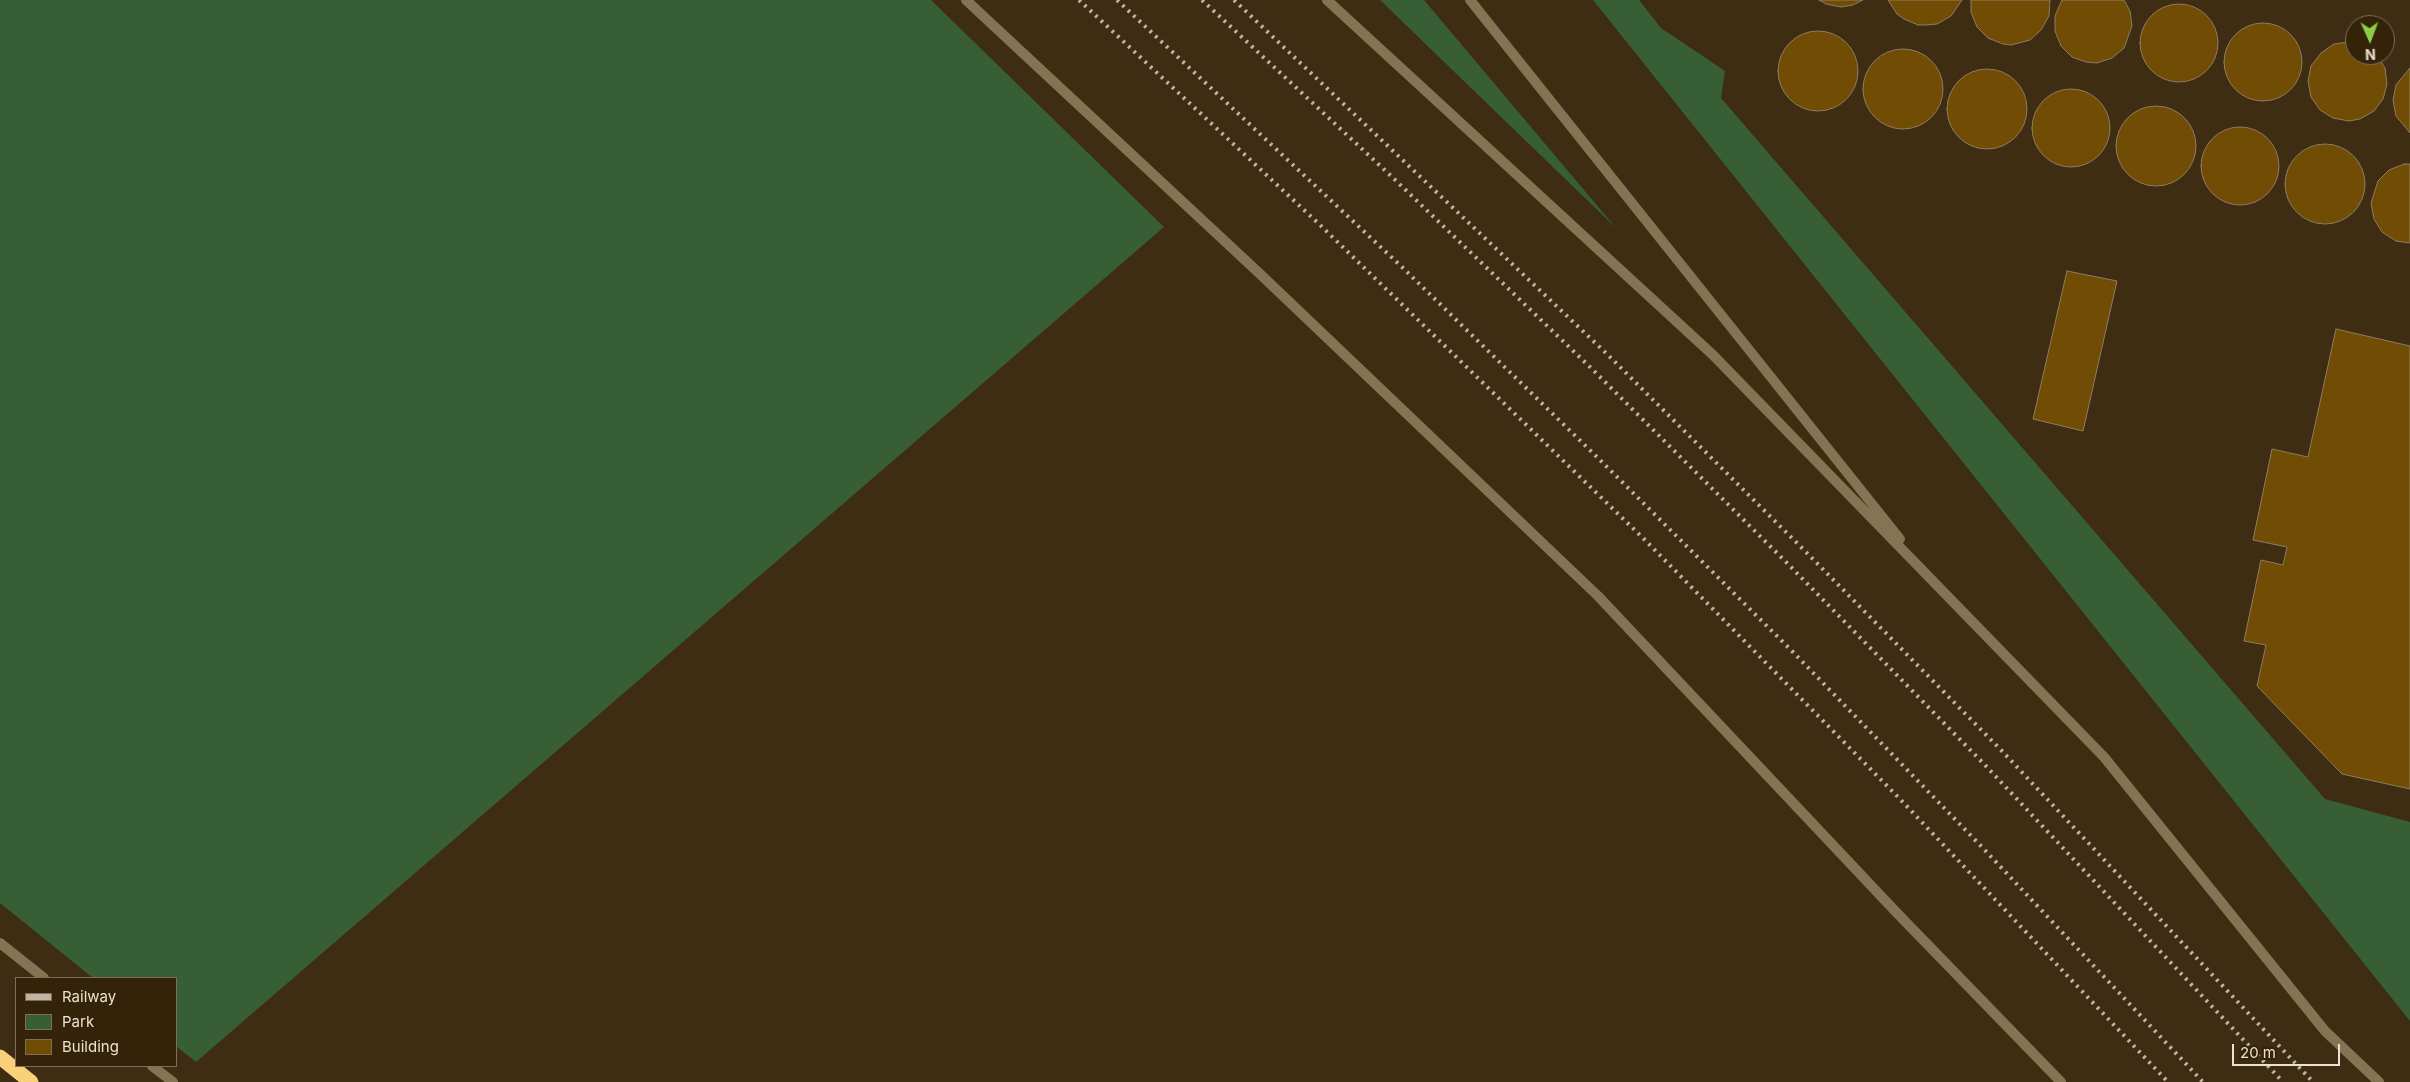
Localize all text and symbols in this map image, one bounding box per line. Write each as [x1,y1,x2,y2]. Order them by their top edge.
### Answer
north arrow [2345,15,2395,65]
text: N [2365,46,2376,63]
legend [15,977,178,1067]
text: Railway [62,987,116,1006]
text: Park [62,1012,94,1031]
scale bar [2235,1034,2342,1066]
text: Building [62,1037,119,1056]
text: 20 m [2240,1043,2276,1062]

